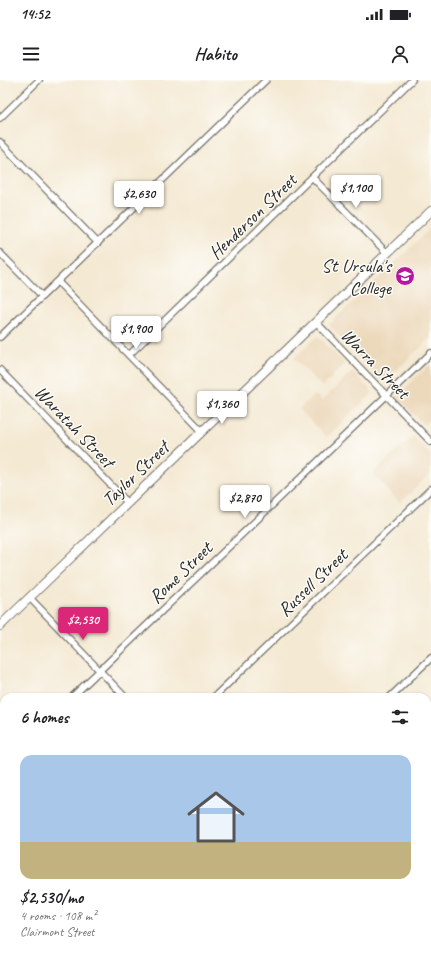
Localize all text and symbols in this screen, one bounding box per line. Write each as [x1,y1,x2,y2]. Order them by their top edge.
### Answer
text: 14:52 [20,5,50,24]
icon: menu [20,43,42,65]
text: Habito [194,43,237,65]
icon: person [389,43,411,65]
street label: Henderson Street [204,168,303,265]
pin: $1,100 [323,175,389,209]
text: $1,100 [340,180,372,196]
pin: $2,630 [106,181,172,215]
text: $2,630 [123,186,155,202]
place label: St Ursula's College [321,254,394,300]
school or university icon: St Ursula's College [394,265,416,287]
pin: $1,900 [103,316,169,350]
text: $1,900 [120,321,152,337]
street label: Warra Street [336,323,416,405]
street label: Waratah Street [29,381,121,475]
pin: $1,360 [189,391,255,425]
text: $1,360 [206,396,238,412]
street label: Taylor Street [97,434,176,512]
pin: $2,870 [212,485,278,519]
text: $2,870 [229,490,261,506]
street label: Rome Street [144,535,219,609]
street label: Russell Street [273,542,354,622]
pin: $2,530 [50,607,116,641]
text: $2,530 [67,612,99,628]
icon: filters [389,706,411,728]
text: 6 homes [20,707,68,728]
icon: home [180,781,252,853]
text: $2,530/mo [20,887,83,908]
text: 4 rooms · 108 m² [20,908,96,924]
text: Clairmont Street [20,924,94,940]

